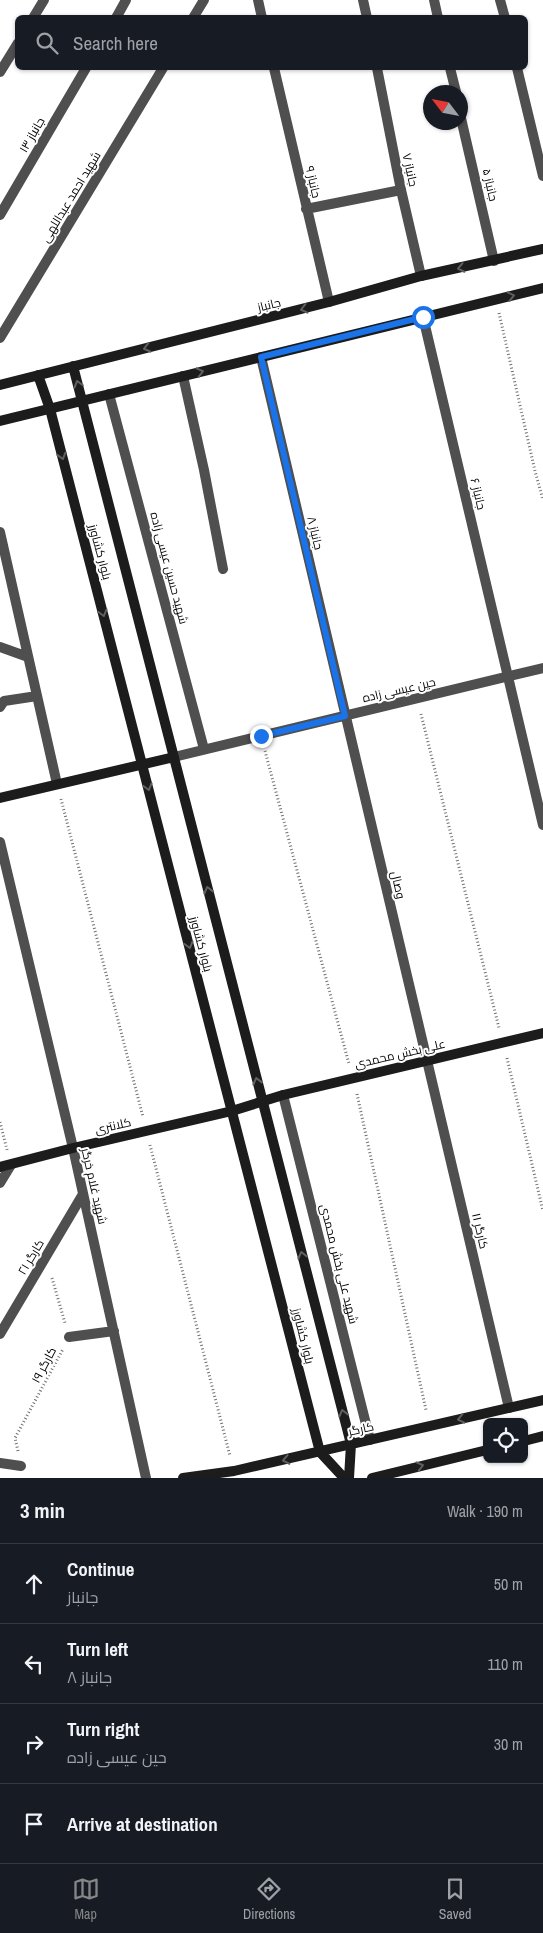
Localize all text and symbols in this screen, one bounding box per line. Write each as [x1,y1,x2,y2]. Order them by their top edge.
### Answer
search box [15,15,528,70]
icon: search [33,29,61,57]
text: Search here [73,30,158,56]
north arrow [423,85,468,130]
street label: جانباز ۱۳ [16,114,48,156]
street label: شهید احمد عبداللهی [37,148,105,245]
street label: جانباز ۷ [399,152,421,188]
street label: جانباز ۹ [302,164,324,200]
street label: جانباز ۵ [479,167,501,203]
one-way arrow [457,262,466,273]
one-way arrow [507,291,516,302]
street label: جانباز [255,294,282,316]
one-way arrow [301,303,309,313]
route start [412,306,435,329]
one-way arrow [142,342,151,353]
one-way arrow [196,367,205,378]
one-way arrow [73,379,84,388]
one-way arrow [56,451,67,460]
street label: جانباز ۶ [467,477,489,511]
street label: شهید حسین عیسی زاده [146,510,192,626]
street label: جانباز ۸ [303,515,327,551]
street label: بلوار کشاورز [85,521,115,582]
one-way arrow [97,609,108,618]
street label: حین عیسی زاده [361,674,437,706]
route end [250,725,273,748]
one-way arrow [142,783,153,792]
street label: وصال [387,870,409,900]
one-way arrow [204,886,214,894]
street label: بلوار کشاورز [186,913,216,974]
one-way arrow [183,940,193,948]
street label: علی بخش محمدی [353,1036,447,1072]
one-way arrow [253,1078,263,1086]
street label: کلانتری [93,1114,133,1138]
street label: شهید غلام خرگر [77,1145,111,1226]
street label: شهید علی بخش محمدی [316,1202,362,1326]
street label: کارگر ۱۱ [468,1212,492,1250]
street label: کارگر ۲۱ [14,1236,48,1278]
one-way arrow [297,1251,308,1260]
street label: بلوار کشاورز [288,1305,318,1366]
street label: کارگر ۱۹ [28,1344,60,1386]
one-way arrow [338,1408,349,1417]
one-way arrow [457,1413,466,1424]
street label: کارگر [346,1418,375,1440]
map controls [483,1418,528,1463]
button: locate [483,1418,528,1463]
one-way arrow [282,1454,291,1465]
one-way arrow [415,1462,423,1472]
text: 3 min [20,1496,65,1525]
text: Walk · 190 m [447,1500,523,1522]
text: Continue [67,1556,135,1582]
icon: ahead [20,1570,48,1598]
text: 50 m [494,1573,523,1595]
text: جانباز [67,1586,99,1608]
text: Turn left [67,1636,128,1662]
icon: left [20,1650,48,1678]
text: 110 m [487,1653,523,1675]
text: جانباز ۸ [67,1666,112,1688]
text: Turn right [67,1716,139,1742]
icon: right [20,1730,48,1758]
text: 30 m [494,1733,523,1755]
text: حین عیسی زاده [67,1746,167,1768]
icon: arrive [20,1810,48,1838]
text: Arrive at destination [67,1811,218,1837]
tab: Map [72,1875,100,1923]
tab: Directions [243,1875,295,1923]
tab: Saved [439,1875,471,1923]

